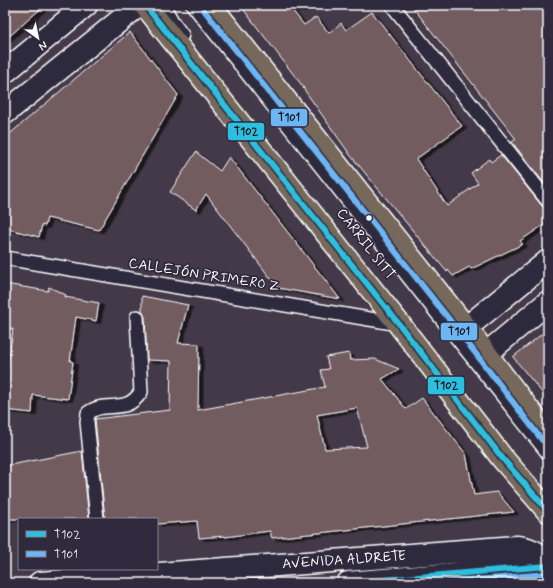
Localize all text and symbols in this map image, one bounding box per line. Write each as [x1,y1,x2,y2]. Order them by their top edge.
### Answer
north arrow [18,18,58,58]
text: N [36,38,50,53]
line badge: T101 [270,108,308,127]
text: T101 [278,111,300,125]
line badge: T102 [227,122,265,141]
text: T102 [234,125,259,139]
street label: CARRIL SITT [333,205,399,283]
unlabelled marker [364,213,374,223]
street label: CALLEJÓN PRIMERO Z [127,254,281,296]
line badge: T101 [440,322,478,341]
text: T101 [448,325,470,339]
line badge: T102 [427,376,465,395]
text: T102 [434,379,459,393]
legend [18,518,158,570]
text: T102 [54,527,80,543]
text: T101 [54,547,78,563]
street label: AVENIDA ALDRETE [282,547,406,573]

